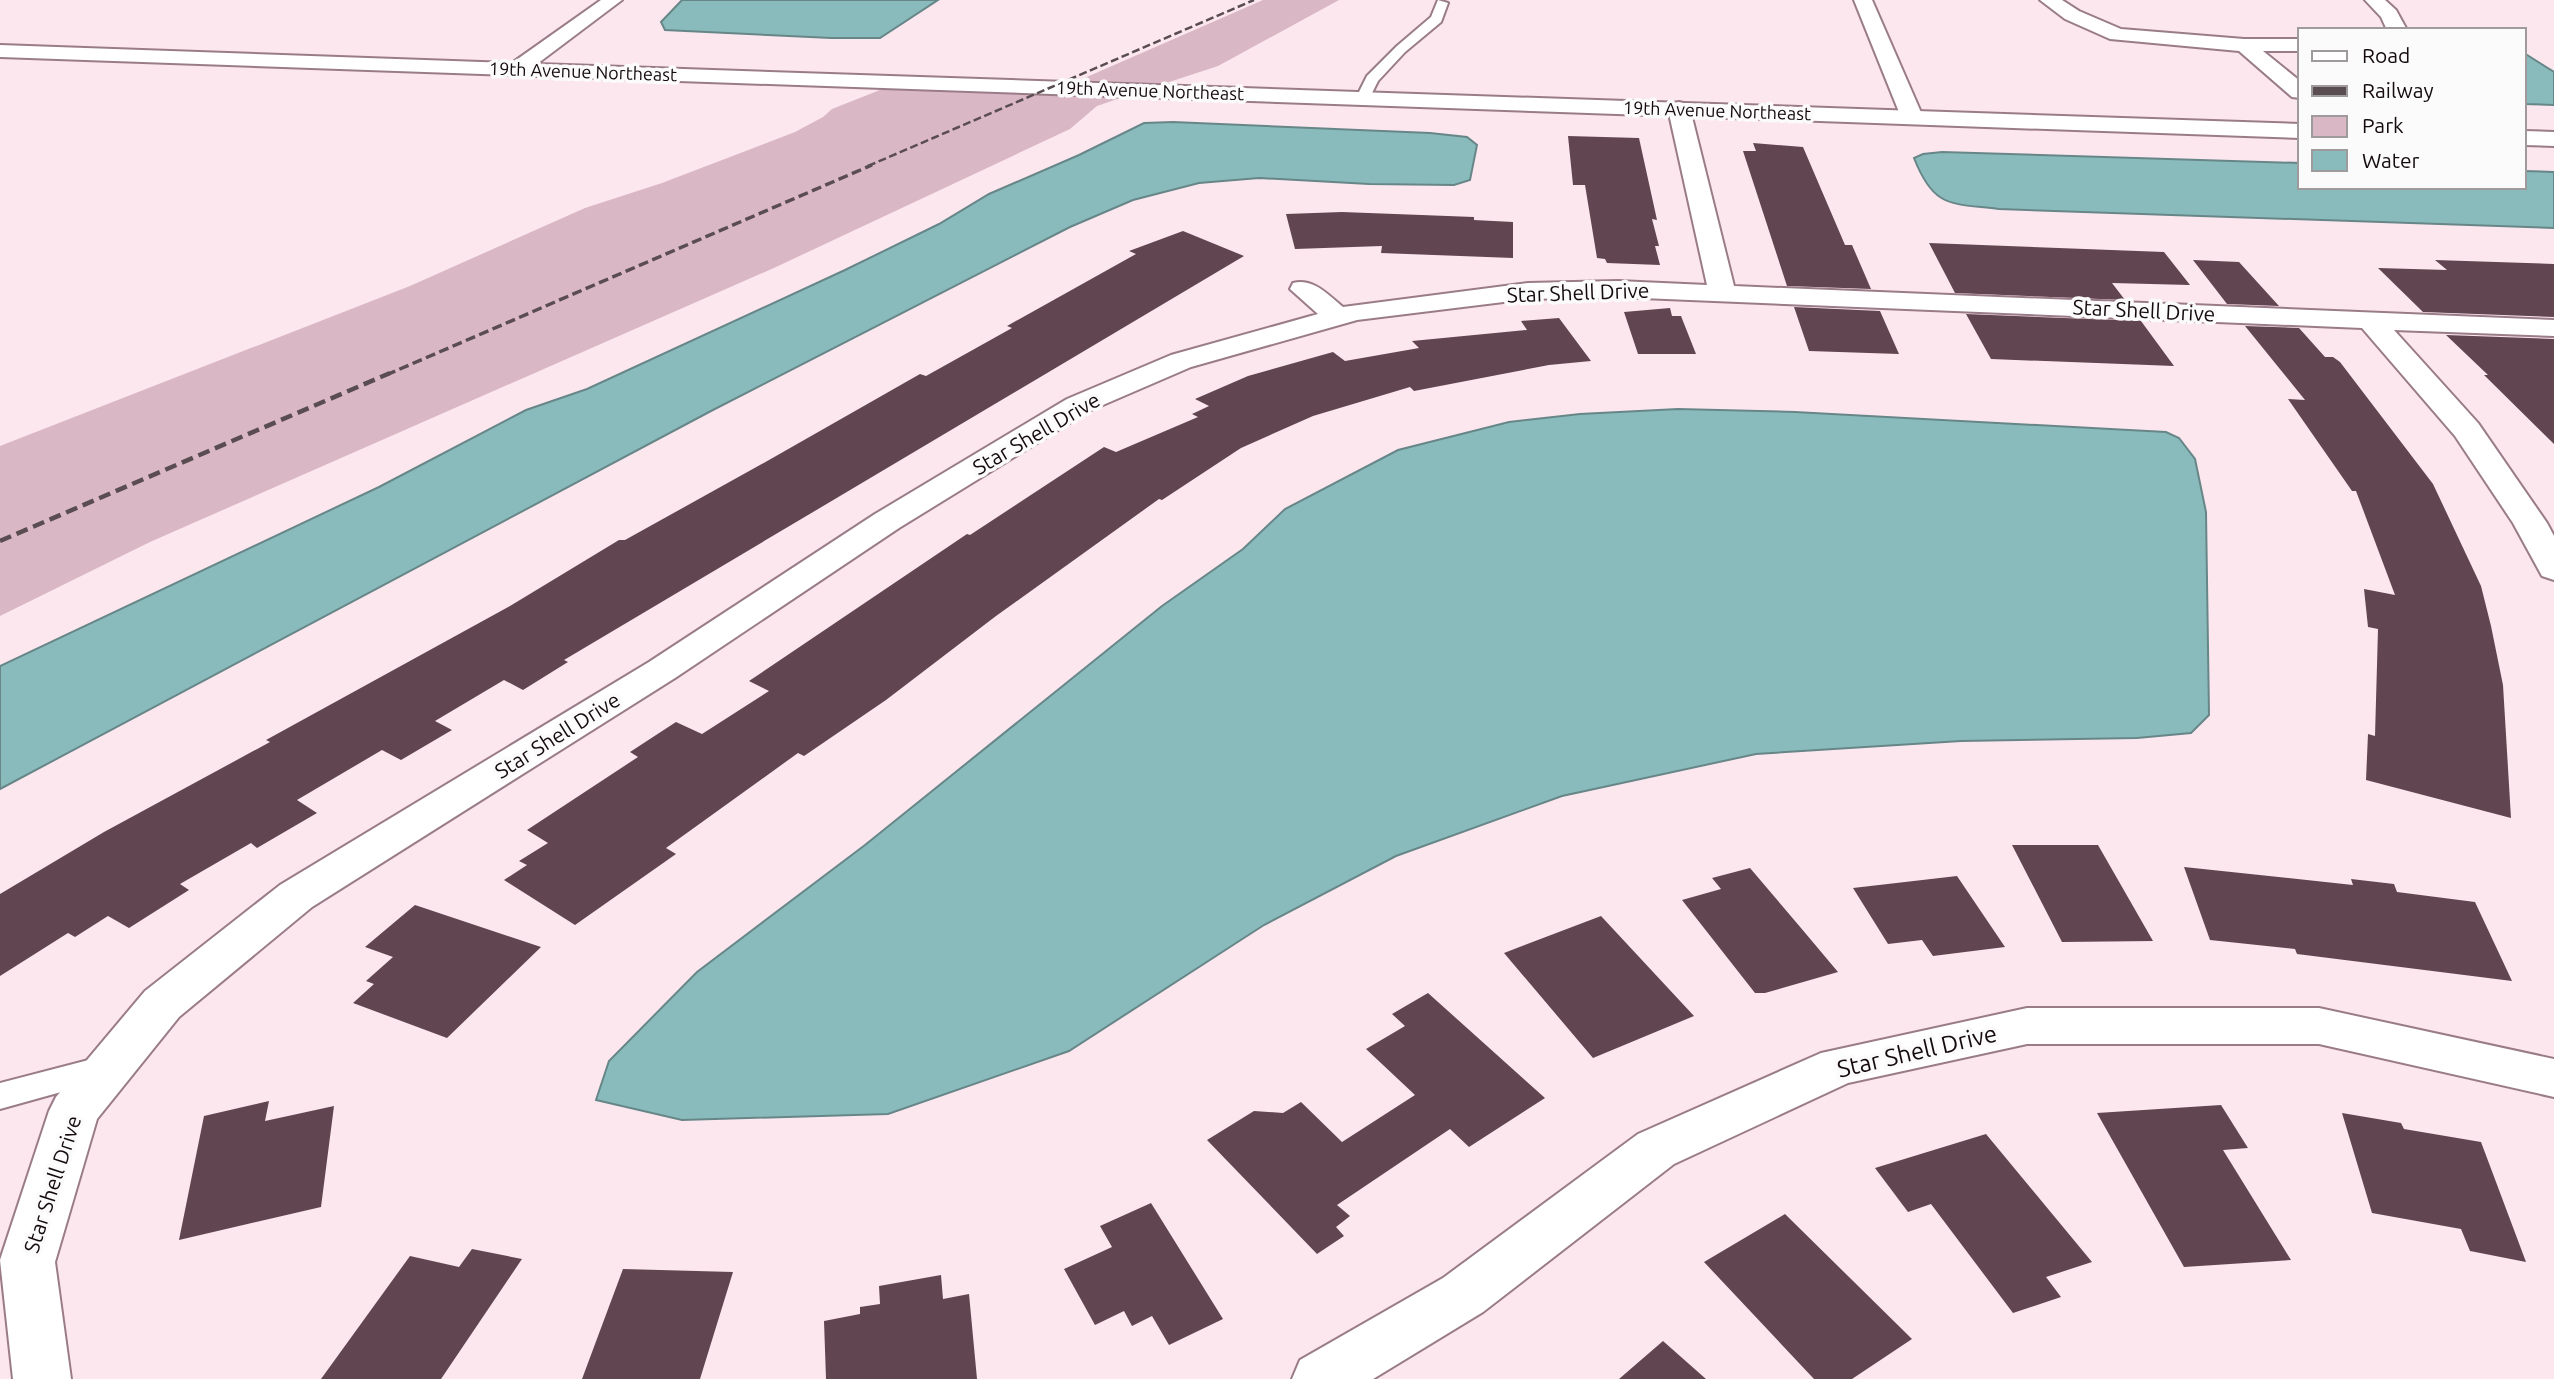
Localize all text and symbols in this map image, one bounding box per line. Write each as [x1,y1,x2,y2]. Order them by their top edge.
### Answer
legend [2298,28,2526,189]
text: Road [2362,43,2410,67]
street label: 19th Avenue Northeast [489,58,677,84]
street label: 19th Avenue Northeast [1056,77,1244,103]
text: Railway [2362,78,2434,102]
street label: 19th Avenue Northeast [1623,97,1811,123]
text: Park [2362,113,2404,137]
text: Water [2362,148,2420,172]
street label: Star Shell Drive [1506,278,1650,306]
street label: Star Shell Drive [2072,294,2216,326]
street label: Star Shell Drive [968,387,1104,479]
street label: Star Shell Drive [490,687,624,783]
street label: Star Shell Drive [1834,1019,2000,1083]
street label: Star Shell Drive [19,1112,85,1256]

